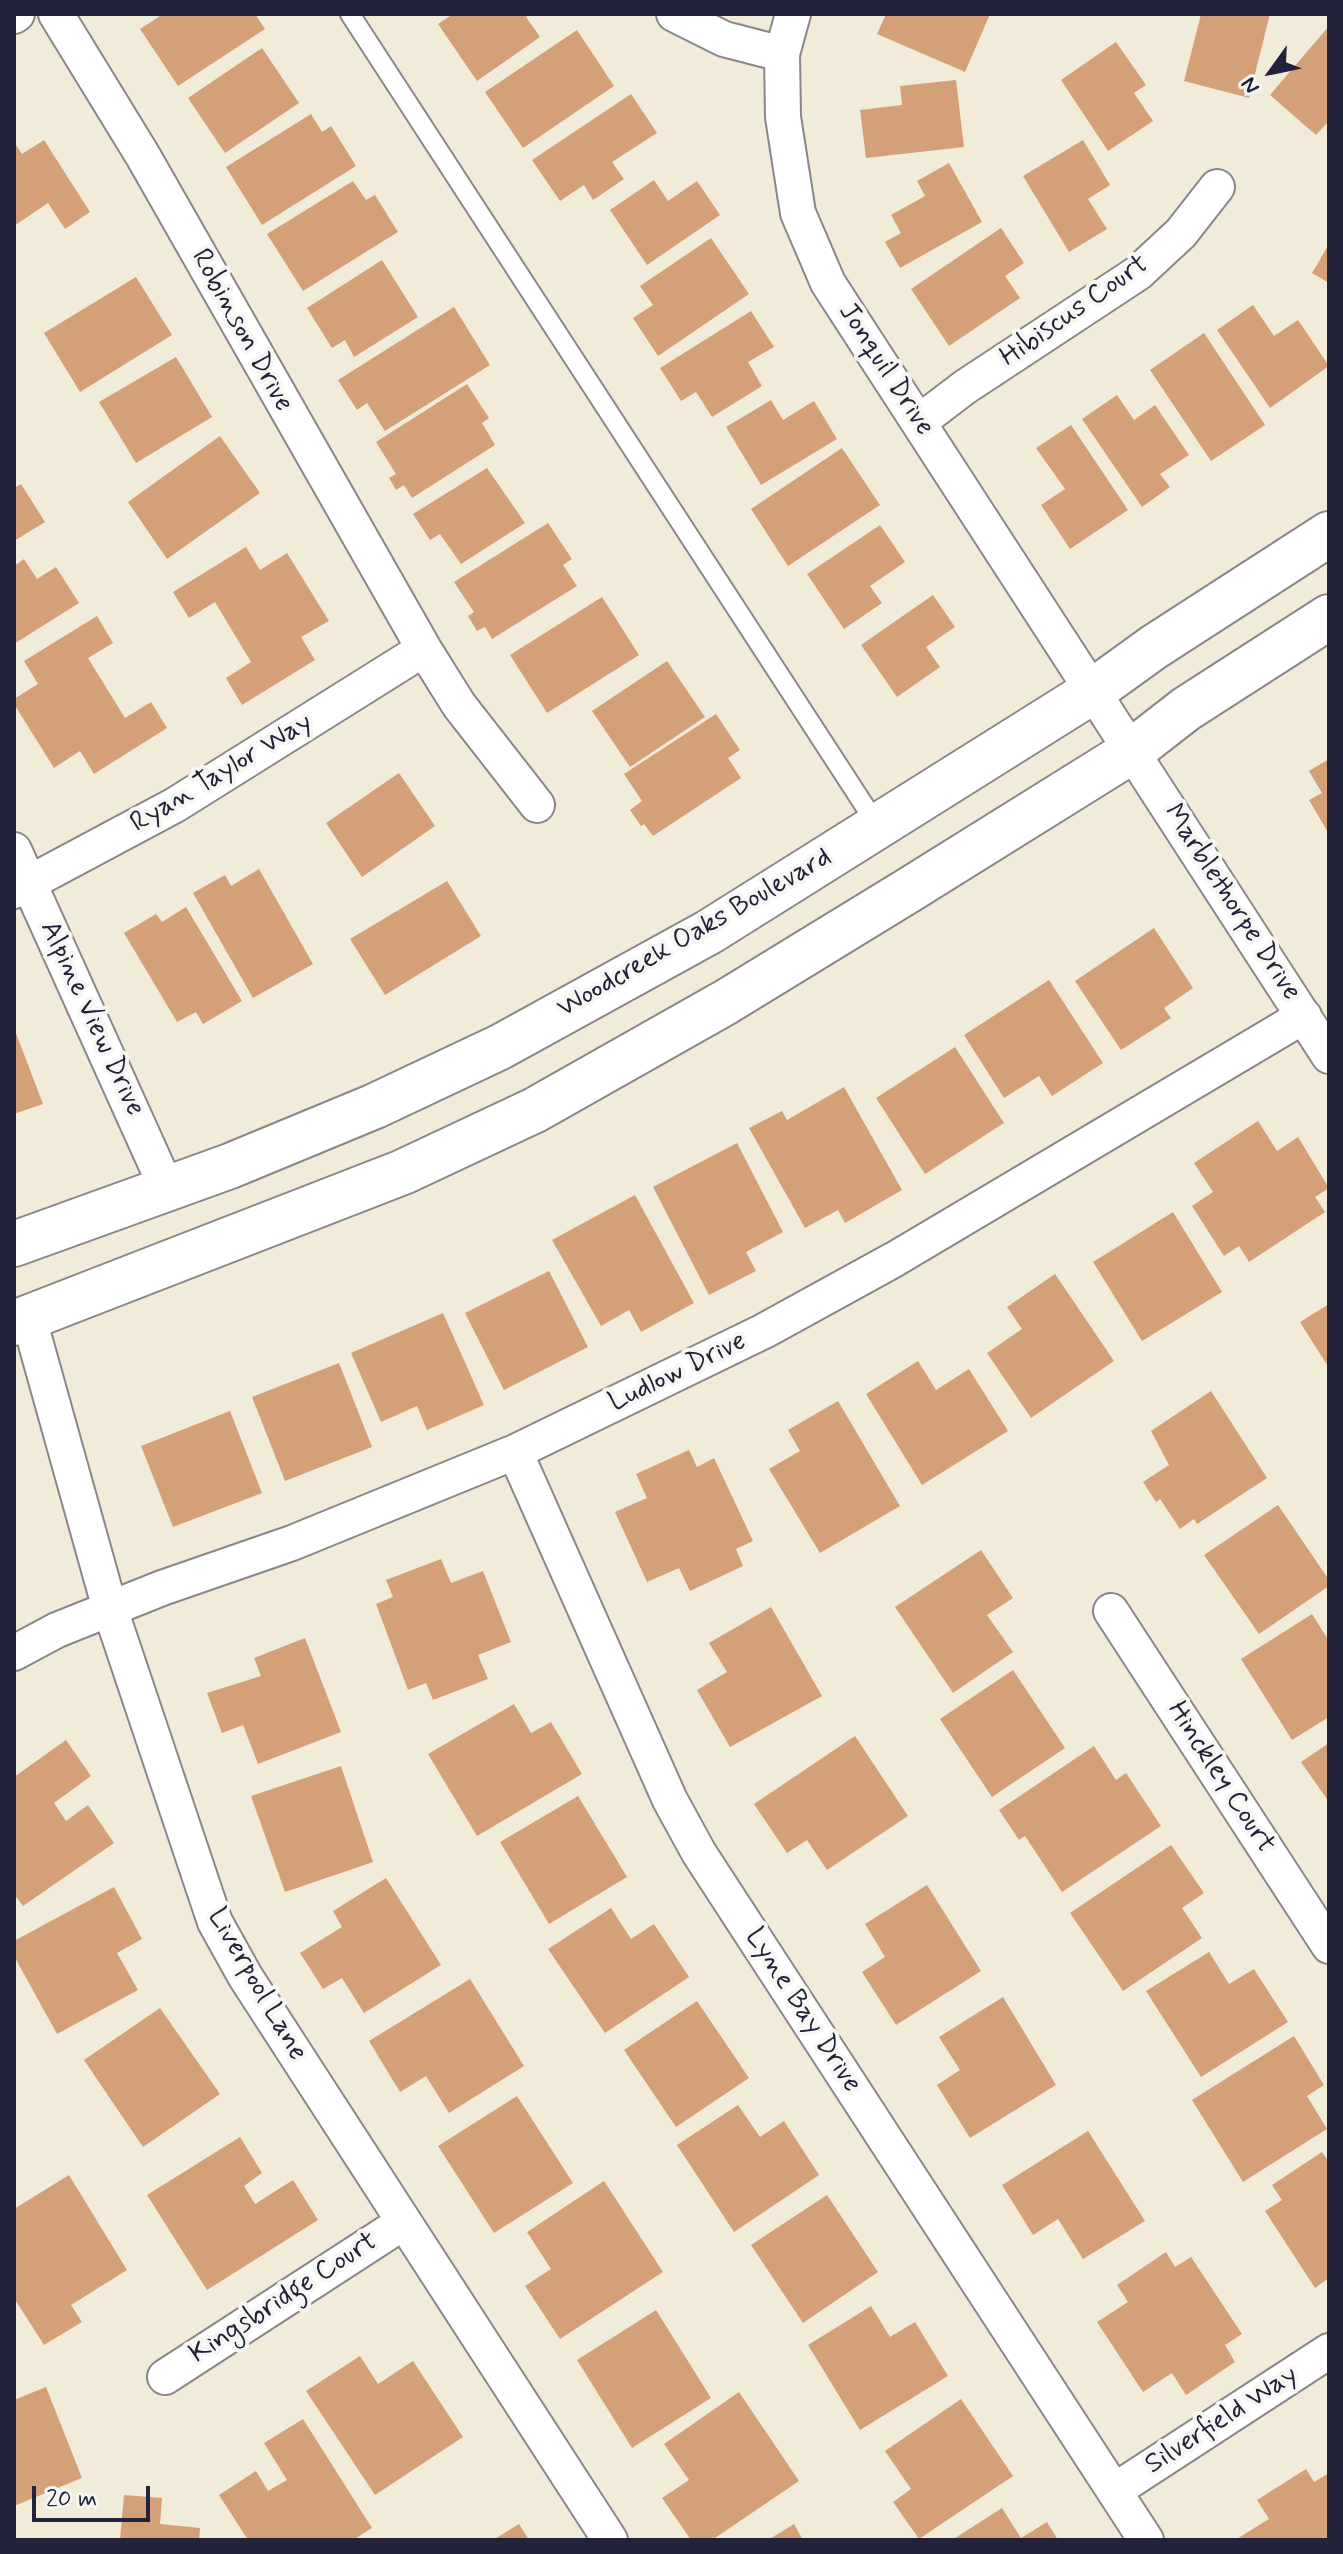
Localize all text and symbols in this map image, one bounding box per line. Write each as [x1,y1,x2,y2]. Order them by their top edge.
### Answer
north arrow [1231,32,1311,112]
text: N [1235,71,1267,99]
street label: Robinson Drive [183,244,299,418]
street label: Hibiscus Court [994,249,1156,375]
street label: Jonquil Drive [830,297,940,443]
street label: Ryan Taylor Way [125,707,319,841]
street label: Marblethorpe Drive [1155,798,1307,1008]
street label: Woodcreek Oaks Boulevard [552,842,838,1026]
street label: Alpine View Drive [31,916,151,1122]
street label: Ludlow Drive [604,1325,752,1421]
street label: Hinckley Court [1159,1696,1281,1860]
street label: Liverpool Lane [199,1903,313,2067]
street label: Lyne Bay Drive [736,1923,868,2099]
street label: Kingsbridge Court [184,2226,384,2372]
street label: Silverfield Way [1139,2359,1305,2483]
scale bar [36,2470,154,2520]
text: 20 m [46,2484,97,2515]

